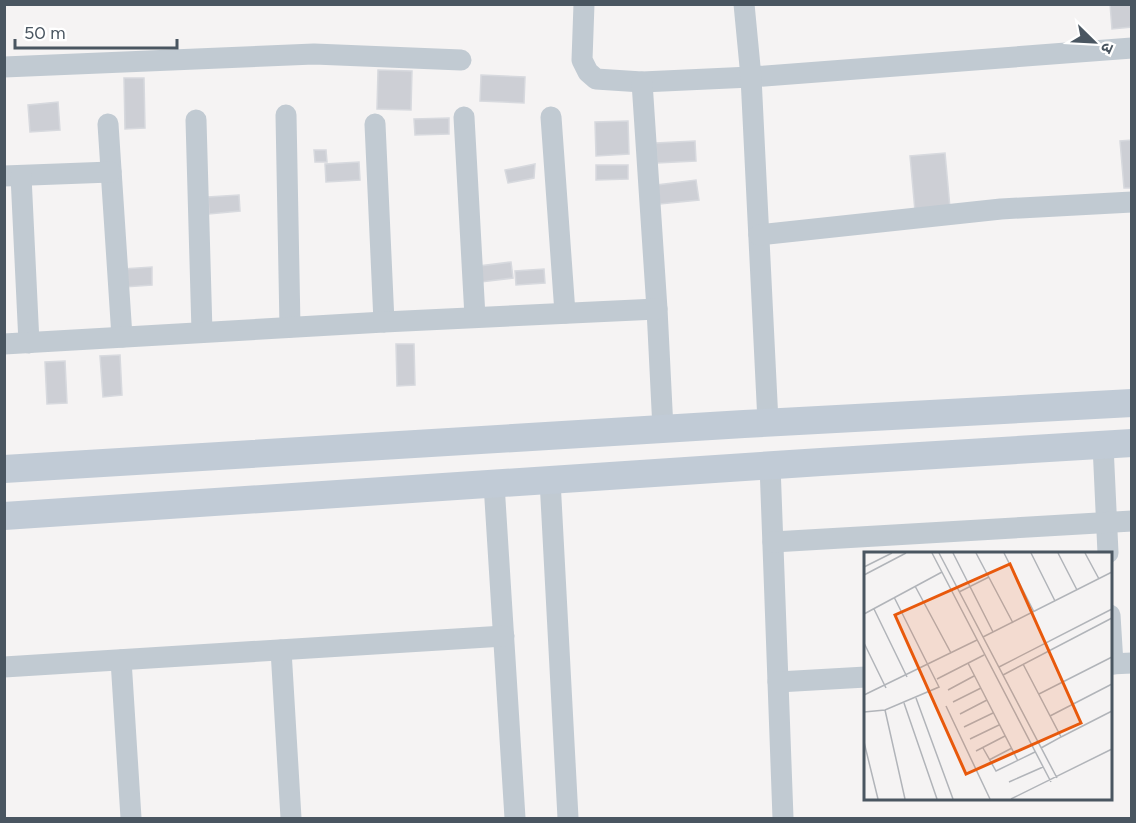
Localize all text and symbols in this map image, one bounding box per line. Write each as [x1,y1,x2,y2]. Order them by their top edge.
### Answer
scale bar [15,12,177,50]
north arrow [1064,12,1124,72]
text: 50 m [24,22,66,44]
text: उ [1096,40,1118,57]
inset map [864,552,1112,799]

